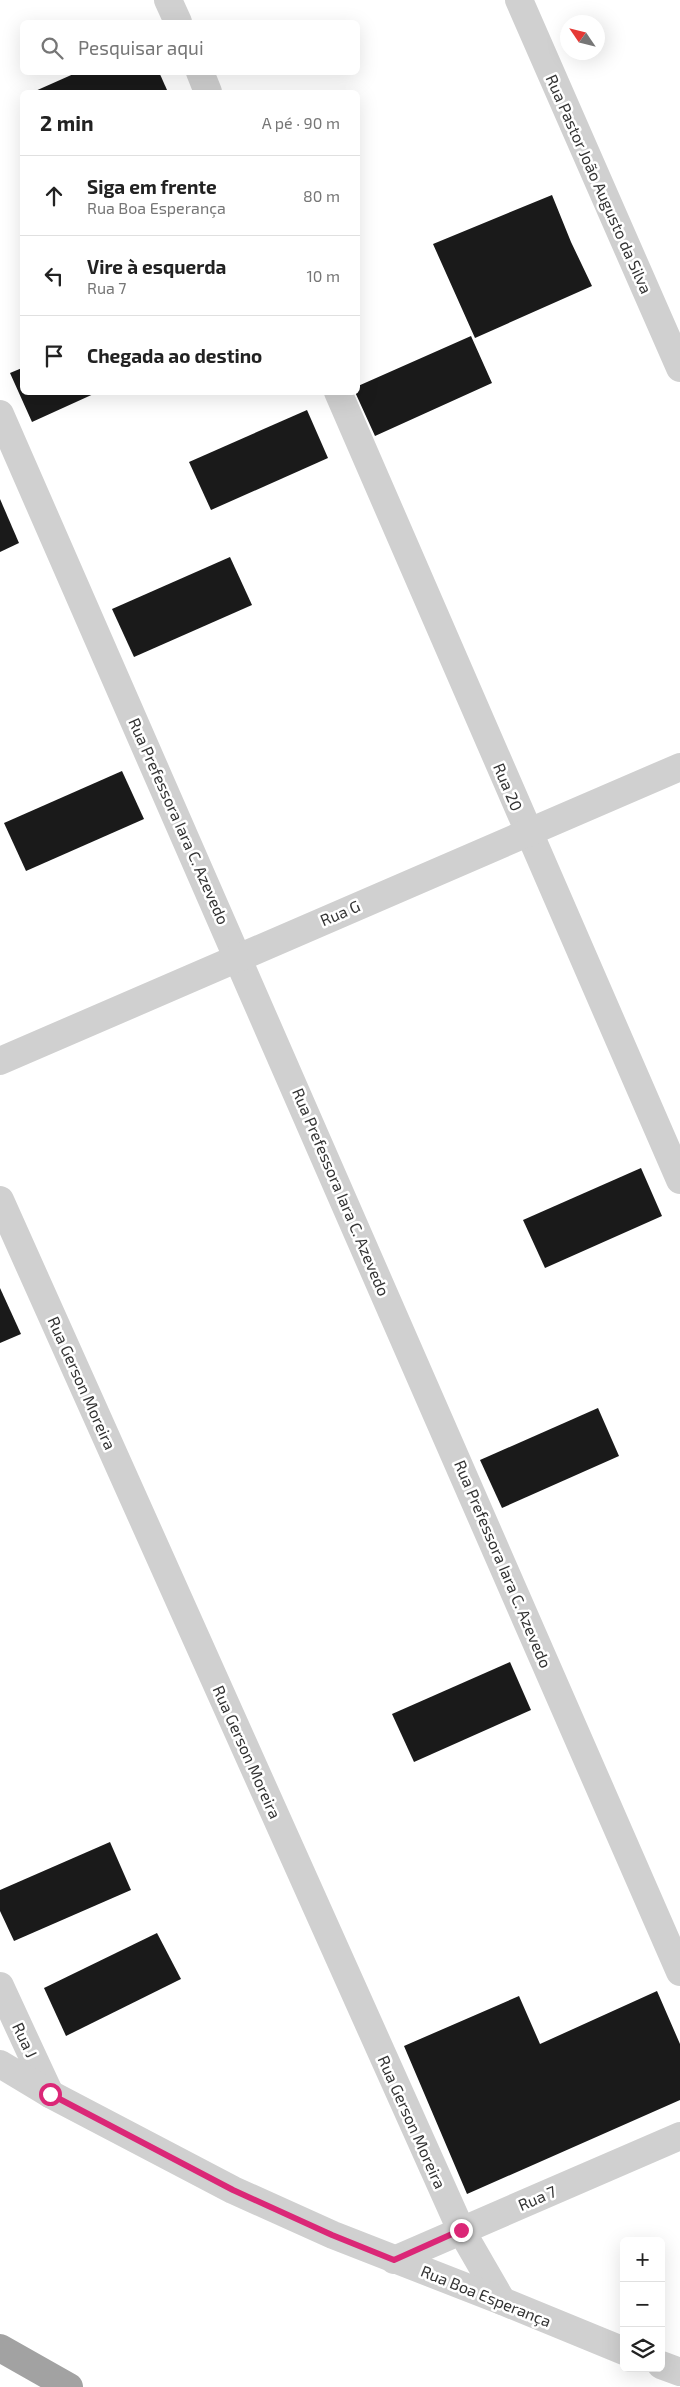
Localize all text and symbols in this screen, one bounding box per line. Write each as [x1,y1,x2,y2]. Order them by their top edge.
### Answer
north arrow [560,15,605,60]
search box [20,20,360,75]
icon: search [38,34,66,62]
text: Pesquisar aqui [78,36,204,59]
street label: Rua Pastor João Augusto da Silva [542,71,656,296]
text: 2 min [40,110,94,135]
text: A pé · 90 m [262,113,340,132]
text: Siga em frente [87,175,217,198]
icon: ahead [40,182,68,210]
text: 80 m [303,186,340,205]
text: Rua Boa Esperança [87,198,226,217]
text: Vire à esquerda [87,255,226,278]
icon: left [40,262,68,290]
text: 10 m [306,266,340,285]
text: Rua 7 [87,278,127,297]
icon: arrive [40,342,68,370]
text: Chegada ao destino [87,344,262,367]
street label: Rua Prefessora Iara C. Azevedo [125,715,234,927]
street label: Rua 20 [490,760,527,814]
street label: Rua G [317,896,363,929]
street label: Rua Prefessora Iara C. Azevedo [289,1085,394,1299]
street label: Rua Gerson Moreira [45,1313,120,1452]
street label: Rua Prefessora Iara C. Azevedo [451,1457,556,1671]
street label: Rua Gerson Moreira [210,1682,285,1821]
street label: Rua J [9,2019,42,2060]
street label: Rua Gerson Moreira [375,2052,450,2191]
route start [39,2083,62,2106]
street label: Rua 7 [515,2181,559,2214]
route end [450,2219,473,2242]
map controls [620,2237,665,2372]
button: + [620,2237,665,2282]
street label: Rua Boa Esperança [418,2261,554,2331]
button: − [620,2282,665,2327]
button: layers [620,2327,665,2372]

